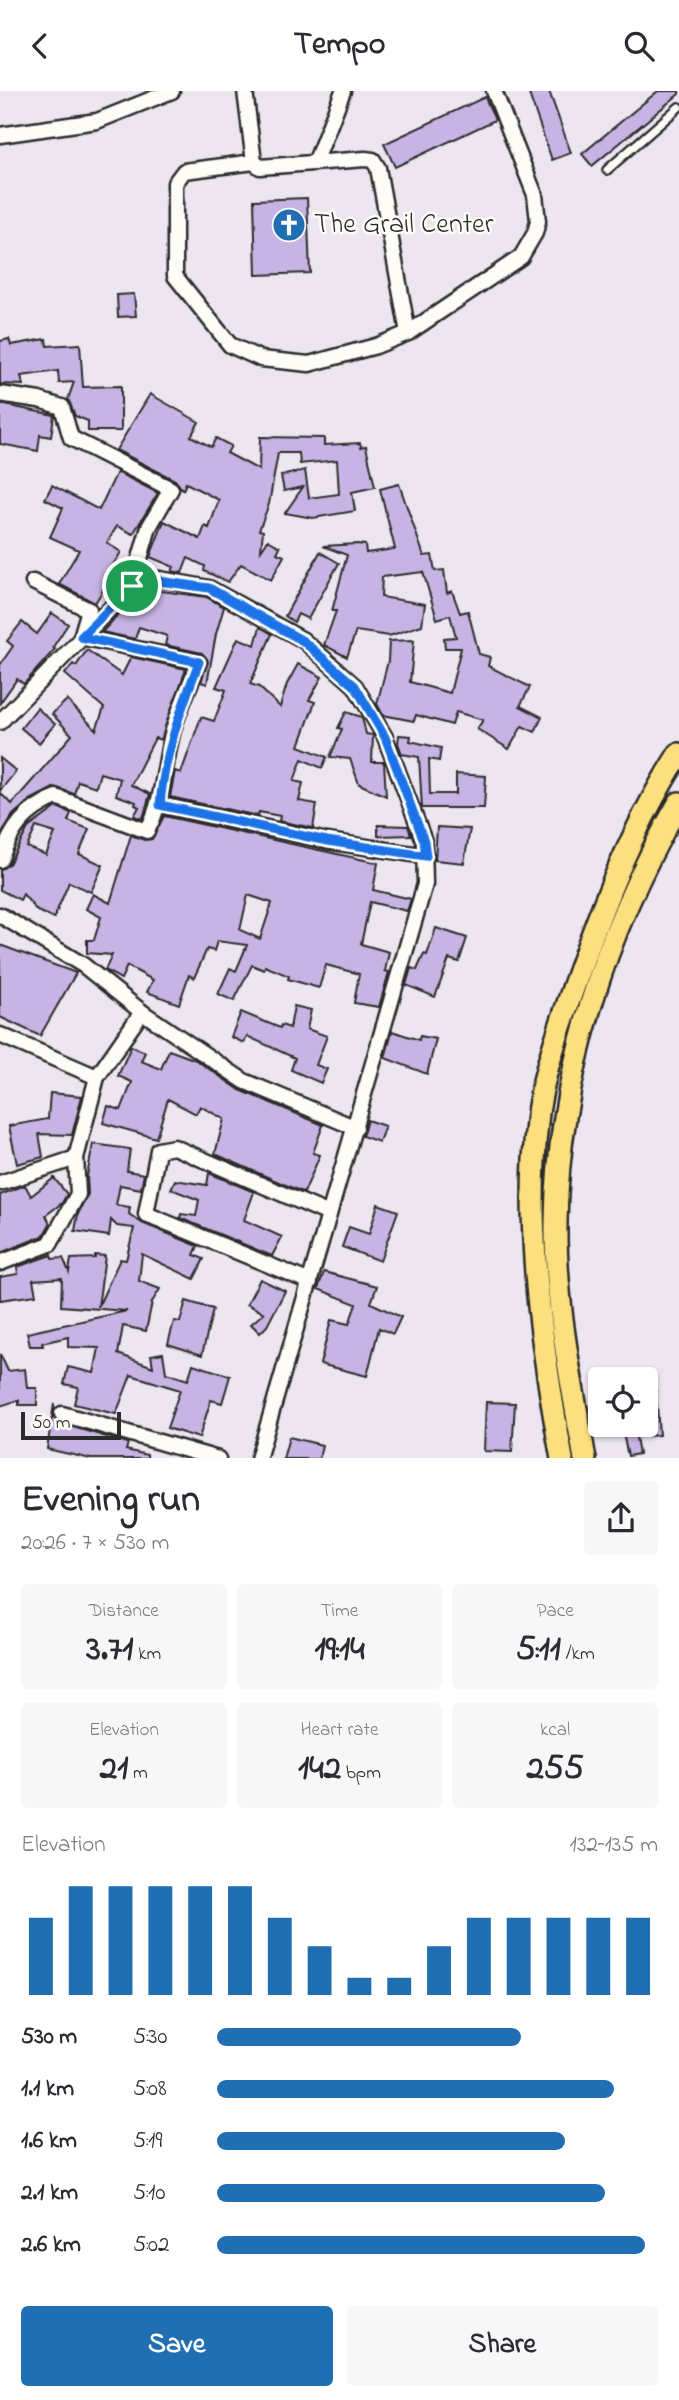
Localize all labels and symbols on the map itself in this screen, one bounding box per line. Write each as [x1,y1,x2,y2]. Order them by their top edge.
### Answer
place label: The Grail Center [314,205,494,246]
church icon: The Grail Center [270,206,308,244]
pin [102,556,162,616]
scale bar [21,1409,121,1441]

